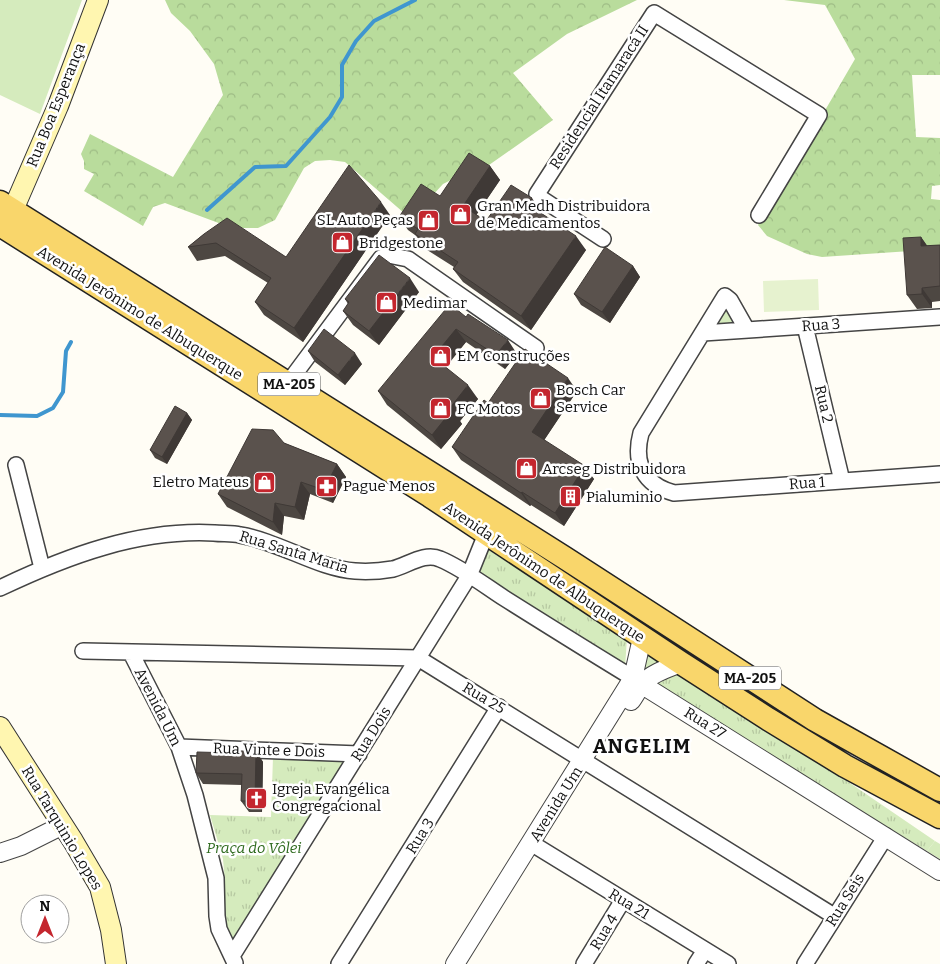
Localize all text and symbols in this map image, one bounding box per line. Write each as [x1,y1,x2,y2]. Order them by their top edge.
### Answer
street label: Residencial Itamaracá II [546,22,652,172]
street label: Rua Boa Esperança [23,40,89,170]
place label: Gran Medh Distribuidora de Medicamentos [477,197,650,232]
shop icon: Gran Medh Distribuidora de Medicamentos [449,203,473,227]
shop icon: SL Auto Peças [417,208,441,232]
place label: SL Auto Peças [317,211,413,229]
shop icon: Bridgestone [331,231,355,255]
place label: Bridgestone [359,234,443,252]
street label: Avenida Jerônimo de Albuquerque [34,242,246,384]
shop icon: Medimar [375,291,399,315]
place label: Medimar [403,294,467,312]
street label: Rua 3 [801,315,841,335]
shop icon: EM Construções [429,344,453,368]
place label: EM Construções [457,347,570,365]
road number: MA-205 [258,372,320,396]
place label: Bosch Car Service [556,381,626,416]
street label: Rua 2 [811,383,837,425]
shop icon: Bosch Car Service [528,387,552,411]
shop icon: FC Motos [429,397,453,421]
place label: FC Motos [457,400,521,418]
shop icon: Arcseg Distribuidora [514,457,538,481]
place label: Arcseg Distribuidora [542,460,686,478]
shop icon: Eletro Mateus [253,470,277,494]
place label: Eletro Mateus [153,473,249,491]
street label: Rua 1 [788,473,826,493]
pharmacy icon: Pague Menos [315,474,339,498]
place label: Pague Menos [343,477,435,495]
building icon: Pialuminio [558,485,582,509]
place label: Pialuminio [586,488,662,506]
street label: Avenida Jerônimo de Albuquerque [440,498,648,646]
street label: Rua Santa Maria [237,527,351,577]
street label: Avenida Um [131,665,186,750]
road number: MA-205 [719,666,781,690]
street label: Rua 25 [460,678,508,718]
street label: Rua Dois [347,703,395,765]
street label: Rua 27 [681,703,730,743]
district label: ANGELIM [593,734,691,758]
street label: Rua Vinte e Dois [213,739,325,761]
street label: Rua Tarquinio Lopes [18,763,106,893]
street label: Avenida Um [526,763,587,845]
place label: Igreja Evangélica Congregacional [272,780,390,815]
church icon: Igreja Evangélica Congregacional [244,786,268,810]
street label: Rua 3 [402,815,438,857]
park label: Praça do Vôlei [206,839,302,857]
street label: Rua Seis [822,870,868,930]
street label: Rua 21 [605,885,653,923]
north arrow [20,894,70,944]
text: N [40,898,51,915]
street label: Rua 4 [586,910,622,953]

